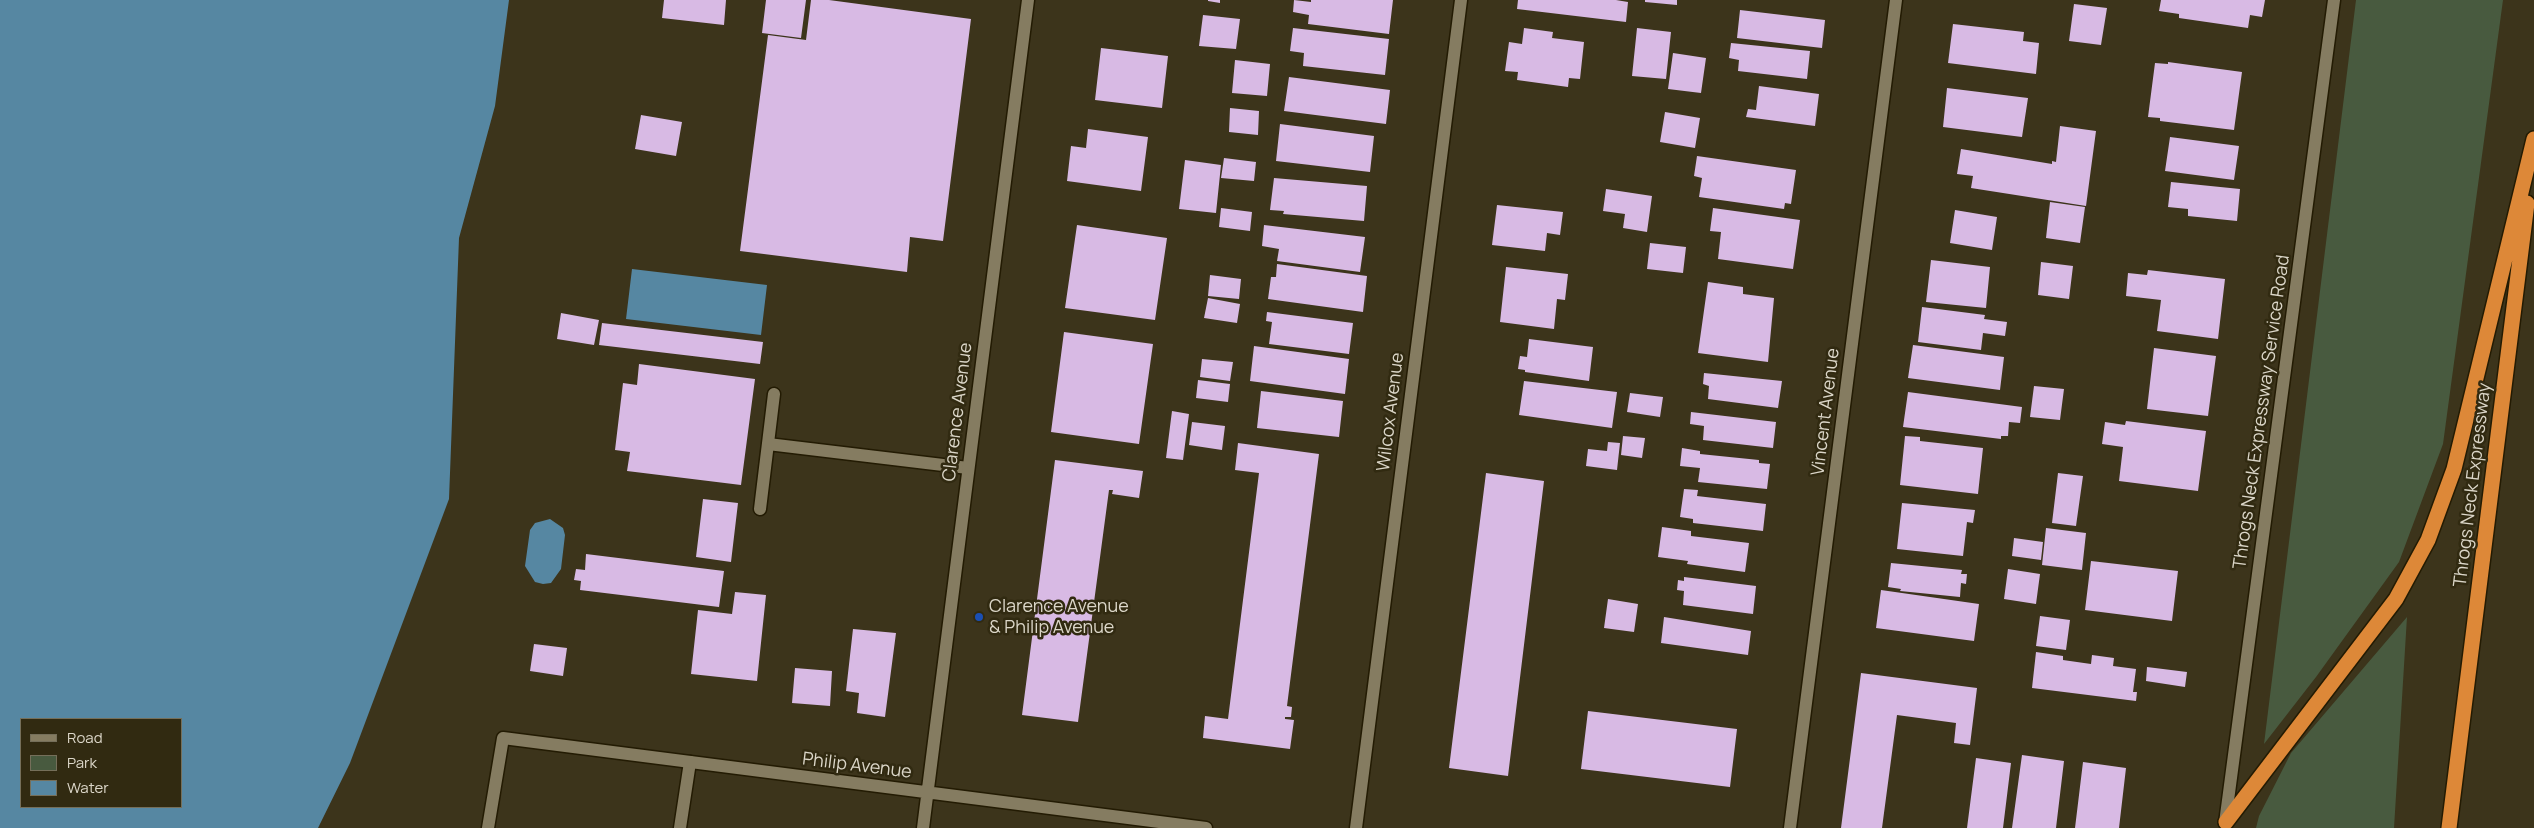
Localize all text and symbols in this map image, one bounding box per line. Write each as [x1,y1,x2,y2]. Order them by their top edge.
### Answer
street label: Throgs Neck Expressway Service Road [2229,254,2295,570]
street label: Clarence Avenue [939,341,977,483]
street label: Vincent Avenue [1807,347,1845,477]
street label: Wilcox Avenue [1373,351,1409,473]
street label: Throgs Neck Expressway [2450,382,2496,588]
place label: Clarence Avenue & Philip Avenue [989,596,1129,638]
marker: Clarence Avenue & Philip Avenue [973,611,985,623]
legend [20,718,182,808]
text: Road [67,727,103,748]
street label: Philip Avenue [801,749,913,783]
text: Park [67,752,97,773]
text: Water [67,777,109,798]

